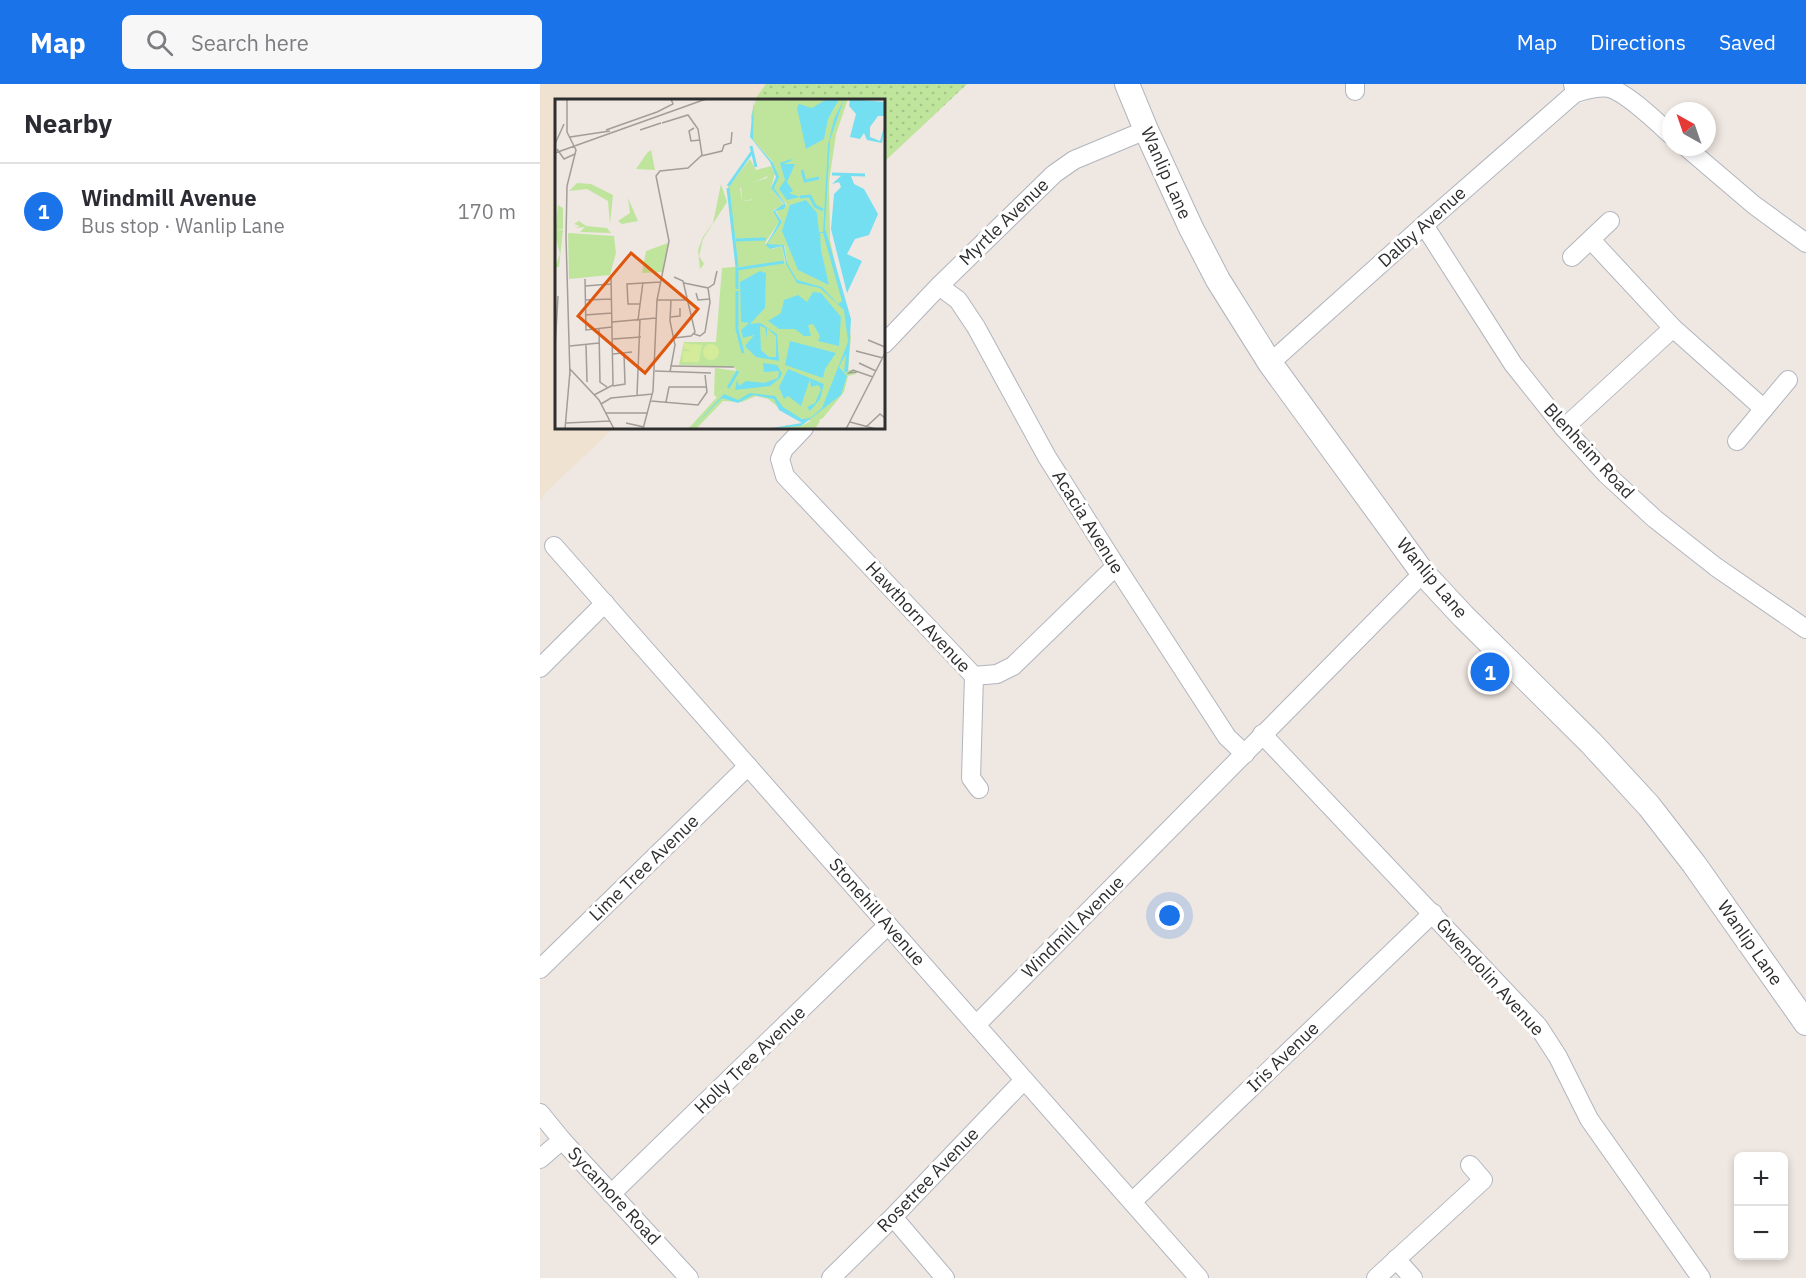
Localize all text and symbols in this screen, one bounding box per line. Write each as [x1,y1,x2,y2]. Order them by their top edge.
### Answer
search box [122,15,542,69]
text: Map [30,24,86,61]
icon: search [143,26,176,59]
text: Search here [191,28,309,57]
text: Map [1517,28,1557,56]
text: Directions [1590,28,1686,56]
text: Saved [1719,28,1776,56]
inset map [555,99,885,429]
north arrow [1662,102,1716,156]
text: Nearby [24,106,112,140]
street label: Wanlip Lane [1136,123,1197,223]
street label: Myrtle Avenue [954,173,1053,270]
street label: Dalby Avenue [1373,181,1470,272]
text: Windmill Avenue [81,183,257,212]
text: 1 [38,198,50,225]
text: 170 m [458,198,516,225]
text: Bus stop · Wanlip Lane [81,212,285,239]
street label: Blenheim Road [1539,398,1640,503]
street label: Acacia Avenue [1047,466,1129,578]
street label: Wanlip Lane [1392,533,1473,623]
street label: Hawthorn Avenue [861,556,976,677]
pin: 1 [1470,650,1510,694]
street label: Lime Tree Avenue [584,809,703,926]
street label: Stonehill Avenue [824,853,931,970]
street label: Windmill Avenue [1017,871,1129,983]
street label: Wanlip Lane [1713,896,1788,990]
your location [1155,901,1184,930]
street label: Gwendolin Avenue [1431,913,1549,1040]
street label: Holly Tree Avenue [689,1001,810,1119]
street label: Iris Avenue [1242,1017,1324,1097]
street label: Rosetree Avenue [872,1122,984,1237]
street label: Sycamore Road [563,1142,666,1250]
map controls [1734,1152,1788,1260]
button: + [1734,1152,1788,1206]
button: − [1734,1206,1788,1260]

